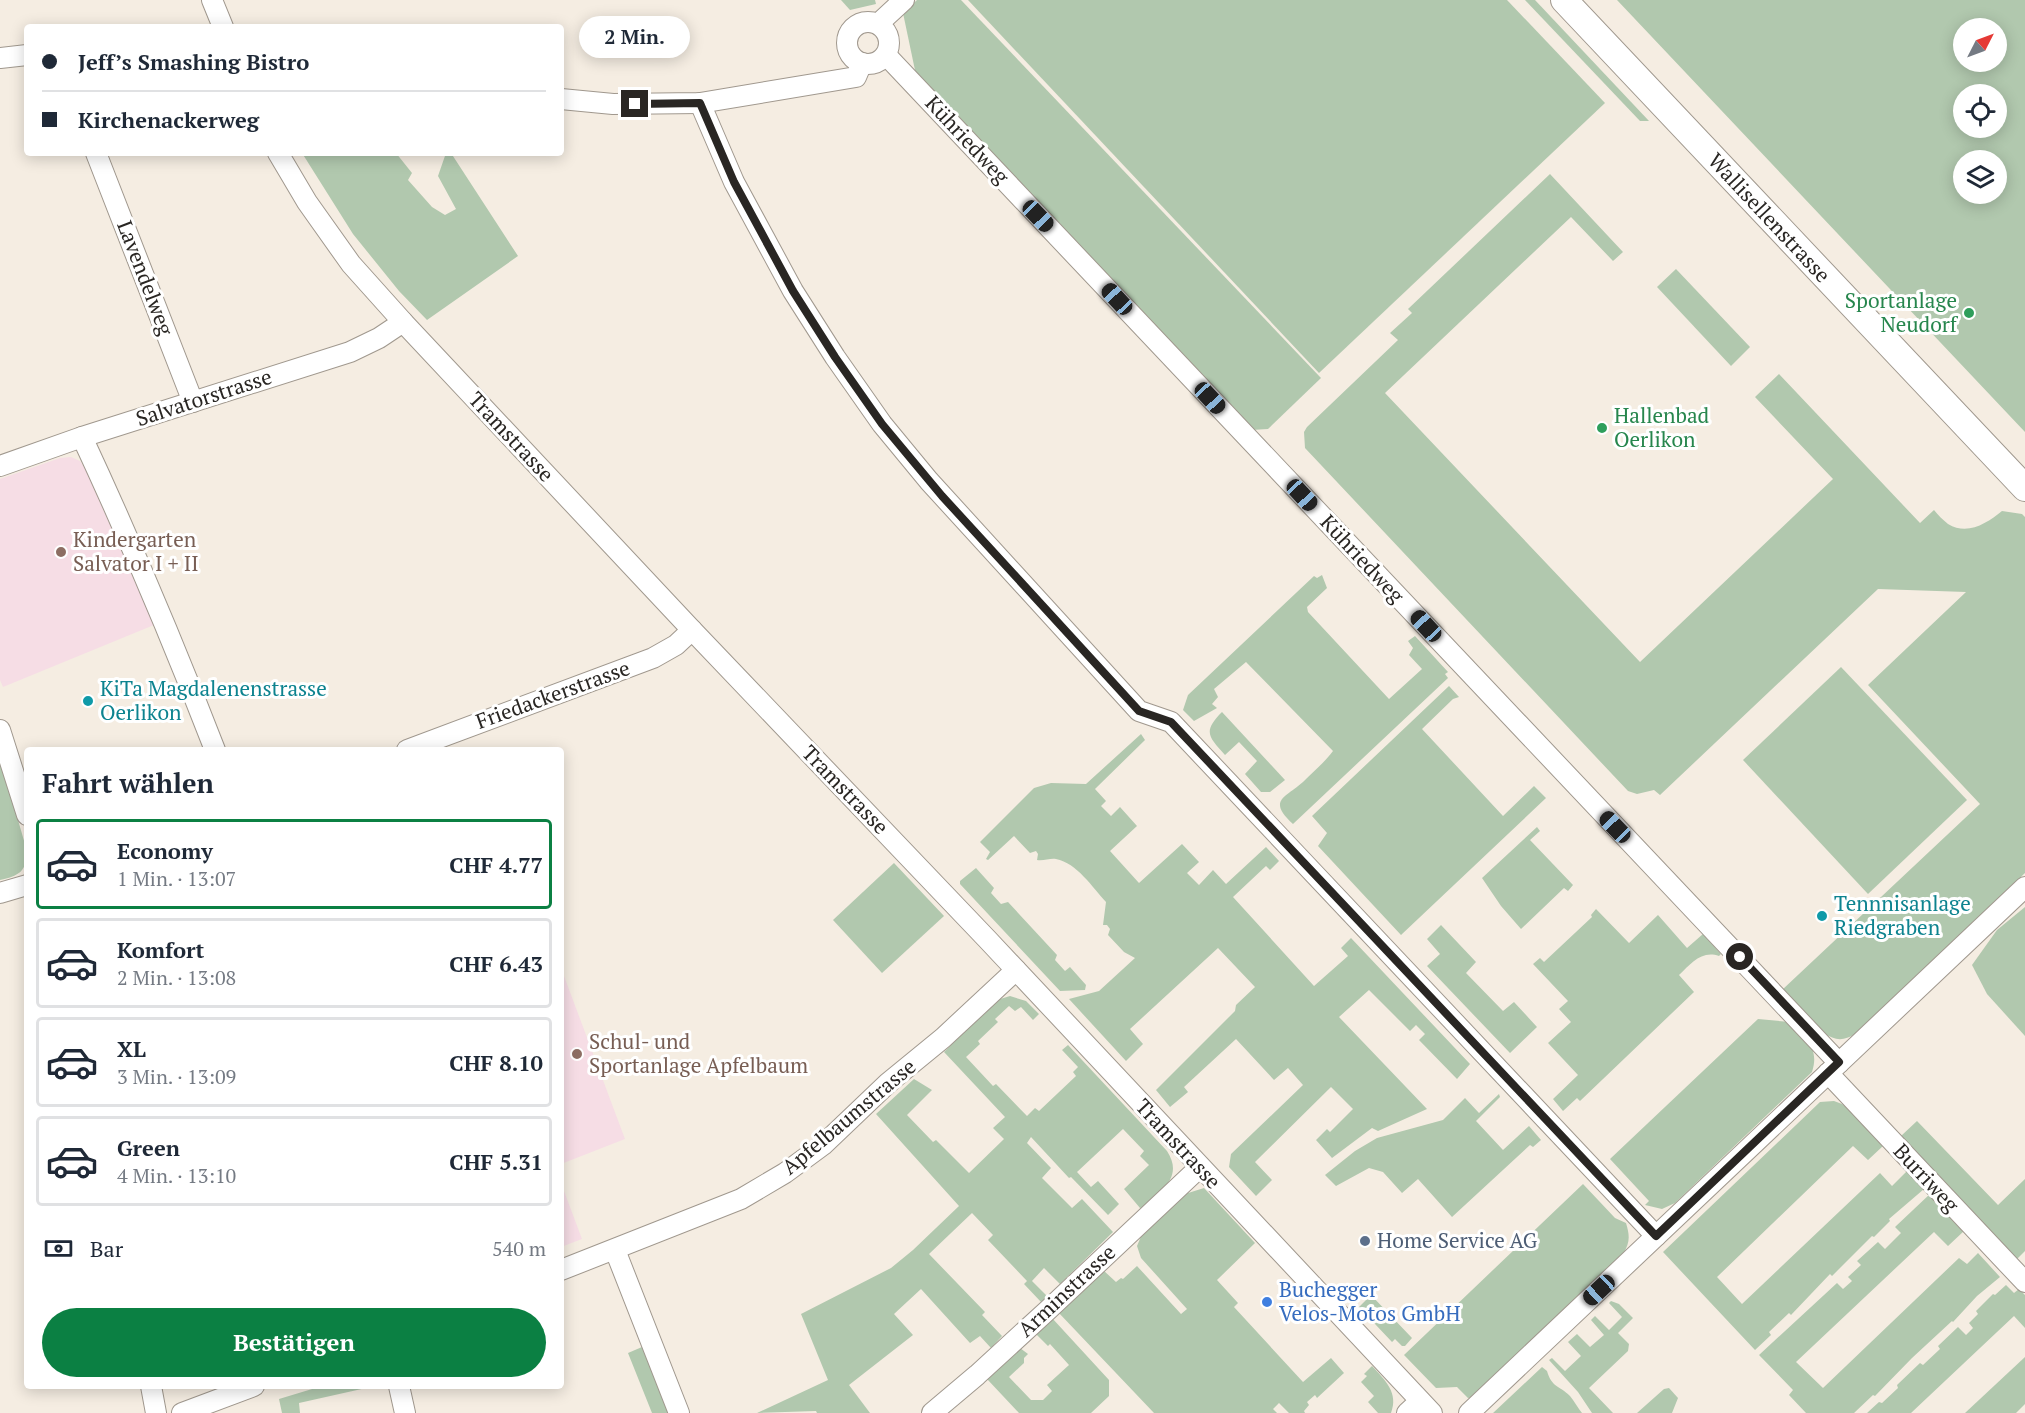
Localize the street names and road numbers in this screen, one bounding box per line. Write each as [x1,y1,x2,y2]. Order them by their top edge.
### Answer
street label: Kühriedweg [920,89,1017,190]
street label: Wallisellenstrasse [1702,147,1837,288]
street label: Lavendelweg [111,216,181,340]
street label: Salvatorstrasse [132,362,275,432]
street label: Tramstrasse [463,385,561,487]
street label: Kühriedweg [1315,508,1412,609]
street label: Friedackerstrasse [472,653,634,735]
street label: Tramstrasse [796,739,895,840]
street label: Apfelbaumstrasse [776,1052,921,1180]
street label: Tramstrasse [1130,1092,1228,1194]
street label: Burriweg [1888,1137,1966,1218]
street label: Arminstrasse [1012,1238,1121,1343]

